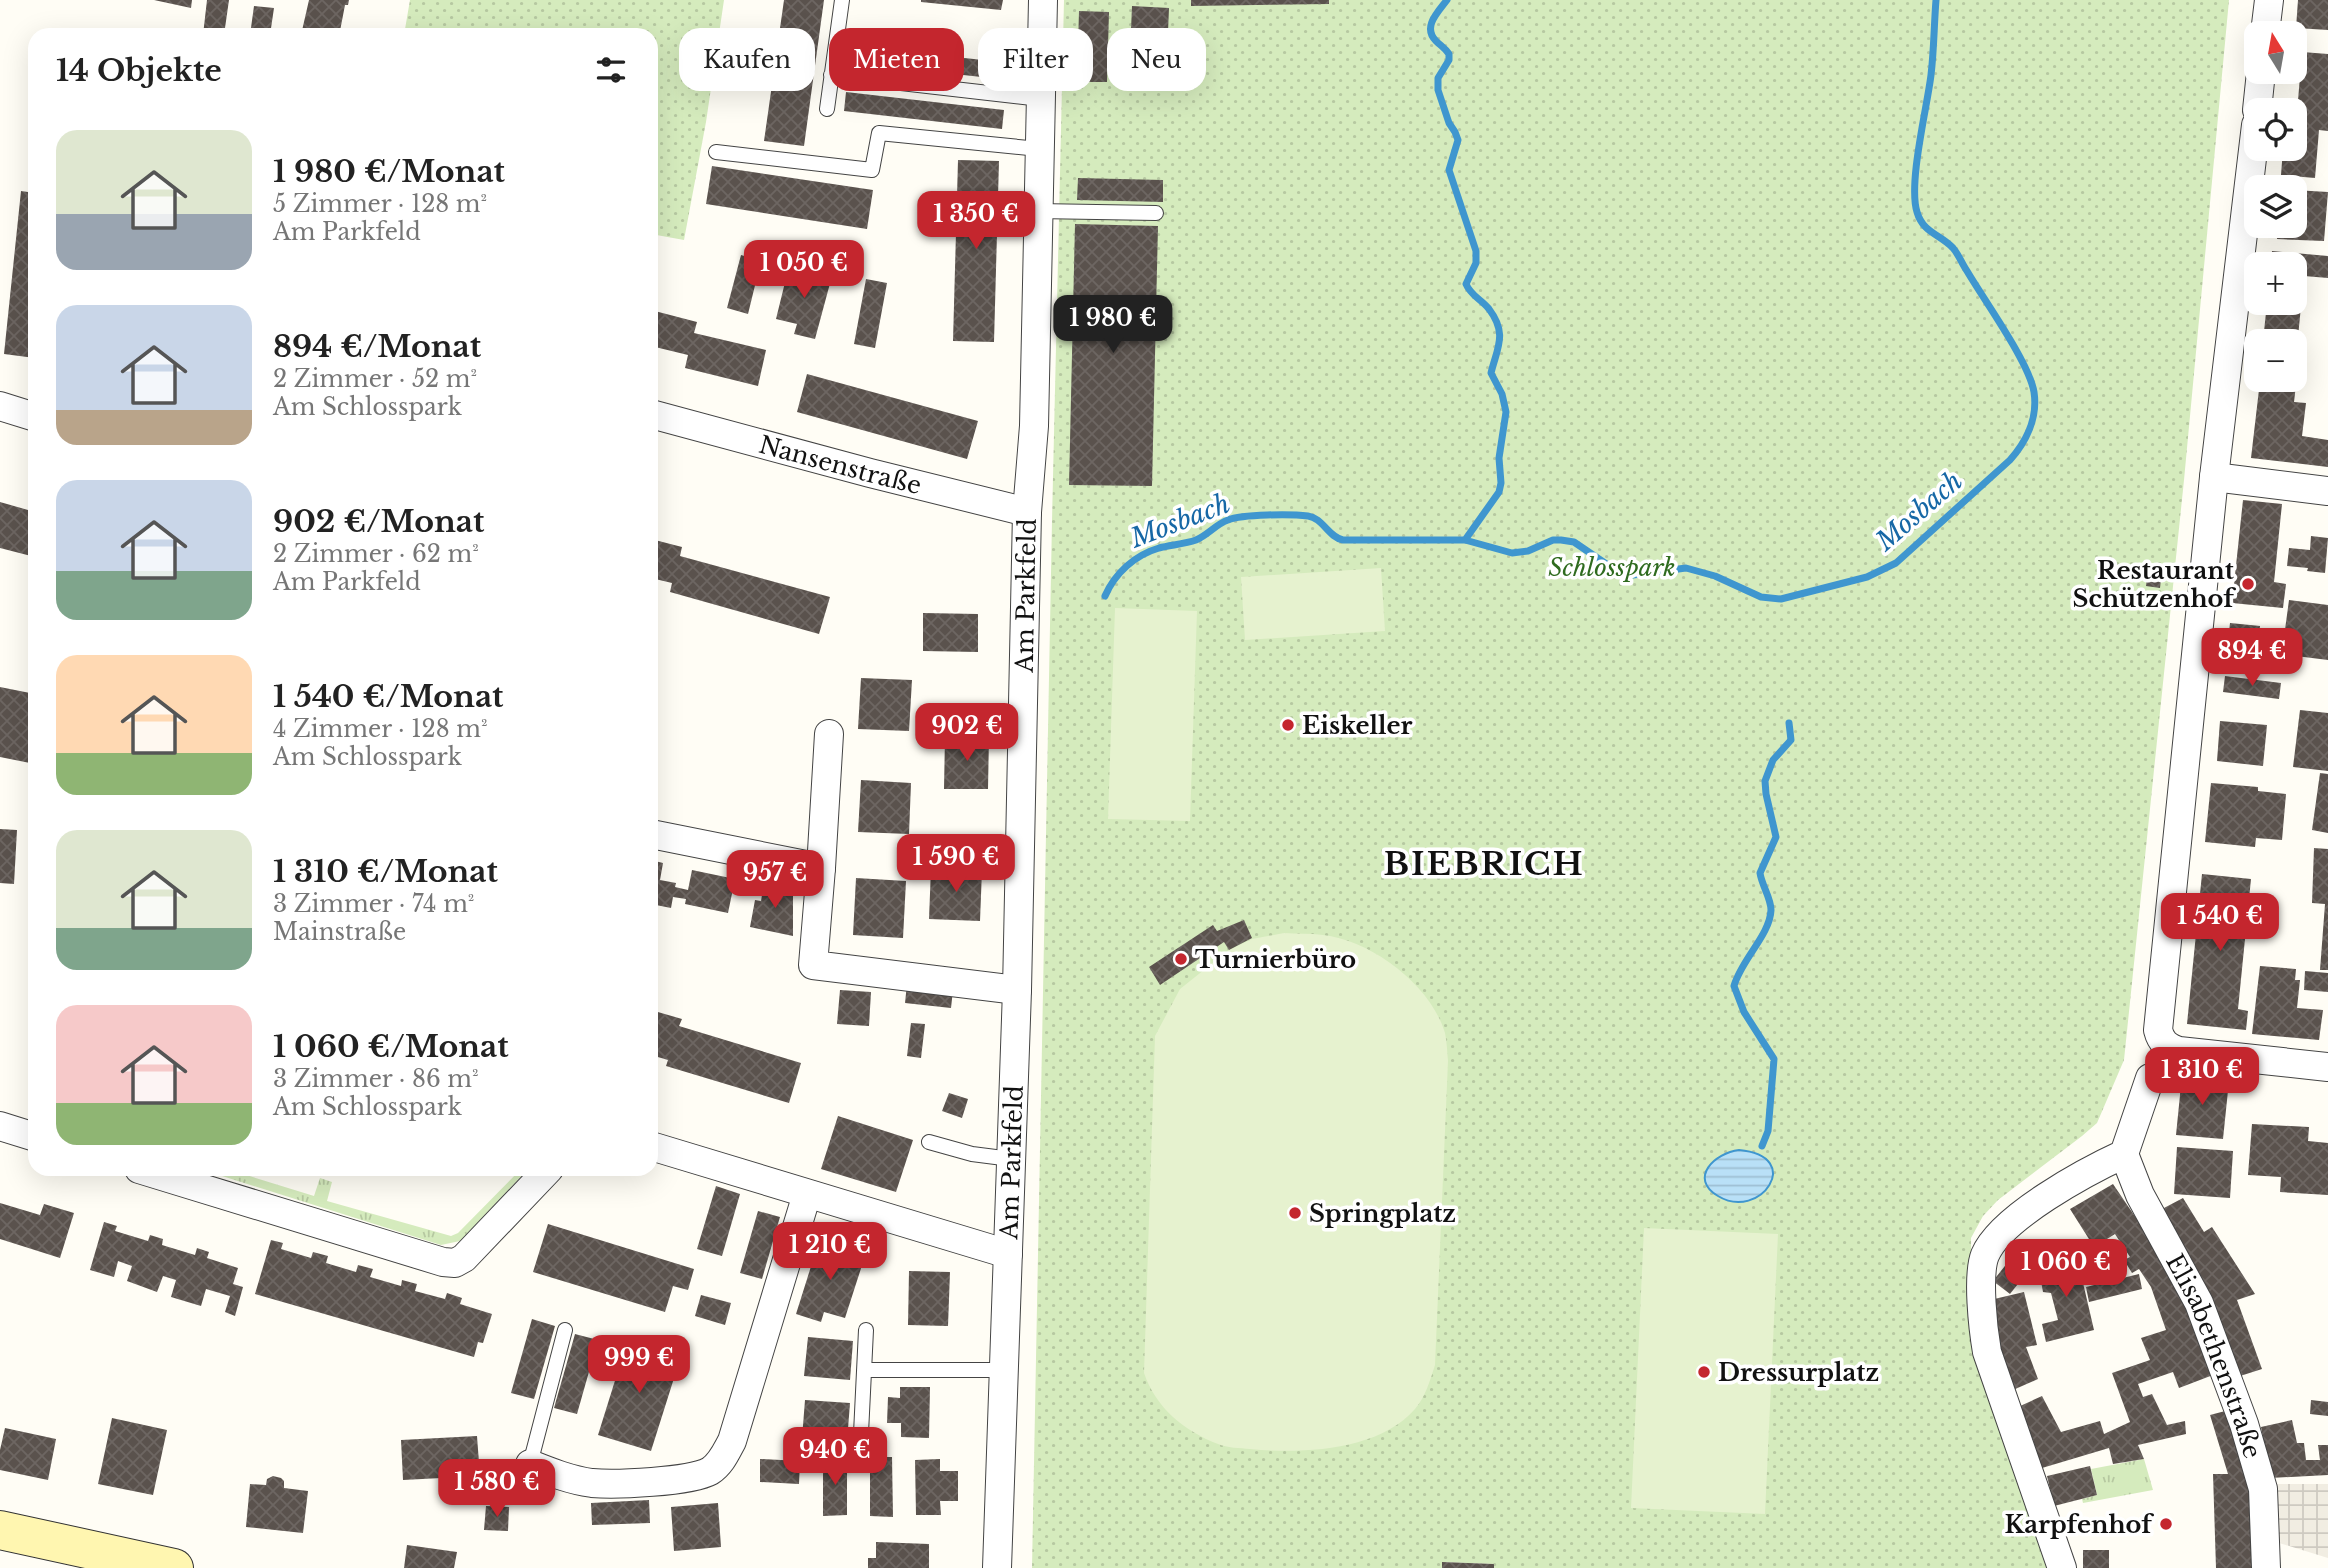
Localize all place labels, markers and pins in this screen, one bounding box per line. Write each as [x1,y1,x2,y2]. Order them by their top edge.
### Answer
pin: 1 350 € [911,191,1041,251]
pin: 1 050 € [739,240,869,300]
pin: 1 980 € [1048,296,1178,355]
place label: Restaurant Schützenhof [2073,556,2236,613]
marker: Restaurant Schützenhof [2240,576,2256,592]
pin: 894 € [2203,628,2301,688]
pin: 902 € [918,704,1016,763]
place label: Eiskeller [1302,711,1413,740]
marker: Eiskeller [1280,717,1296,733]
pin: 1 590 € [891,834,1021,894]
pin: 957 € [726,850,824,910]
pin: 1 540 € [2155,894,2285,953]
place label: Turnierbüro [1195,945,1356,974]
marker: Turnierbüro [1173,951,1189,967]
pin: 1 310 € [2137,1048,2267,1107]
place label: Springplatz [1309,1199,1456,1228]
marker: Springplatz [1287,1205,1303,1221]
pin: 1 210 € [765,1222,895,1282]
pin: 1 060 € [2001,1240,2131,1299]
pin: 999 € [590,1336,688,1395]
place label: Dressurplatz [1718,1358,1879,1387]
marker: Dressurplatz [1696,1364,1712,1380]
pin: 940 € [786,1428,884,1487]
pin: 1 580 € [432,1460,562,1519]
place label: Karpfenhof [2004,1510,2154,1539]
marker: Karpfenhof [2158,1516,2174,1532]

